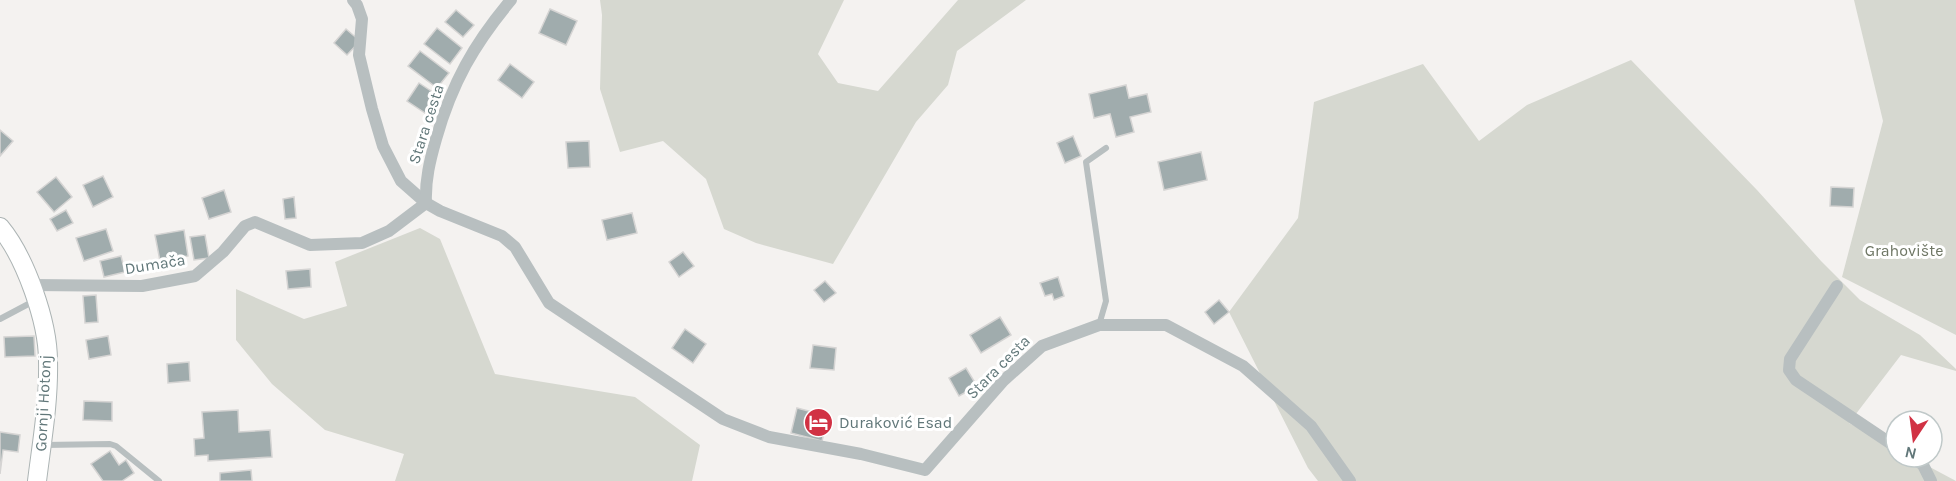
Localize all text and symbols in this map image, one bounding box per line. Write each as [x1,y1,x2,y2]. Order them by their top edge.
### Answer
street label: Stara cesta [404,82,448,166]
park label: Grahovište [1865,241,1943,260]
street label: Dumača [123,250,187,278]
street label: Stara cesta [962,331,1034,403]
street label: Gornji Hotonj [31,354,55,452]
hotel icon: Duraković Esad [802,406,834,438]
north arrow [1884,409,1944,469]
place label: Duraković Esad [839,413,952,432]
text: N [1903,443,1918,464]

